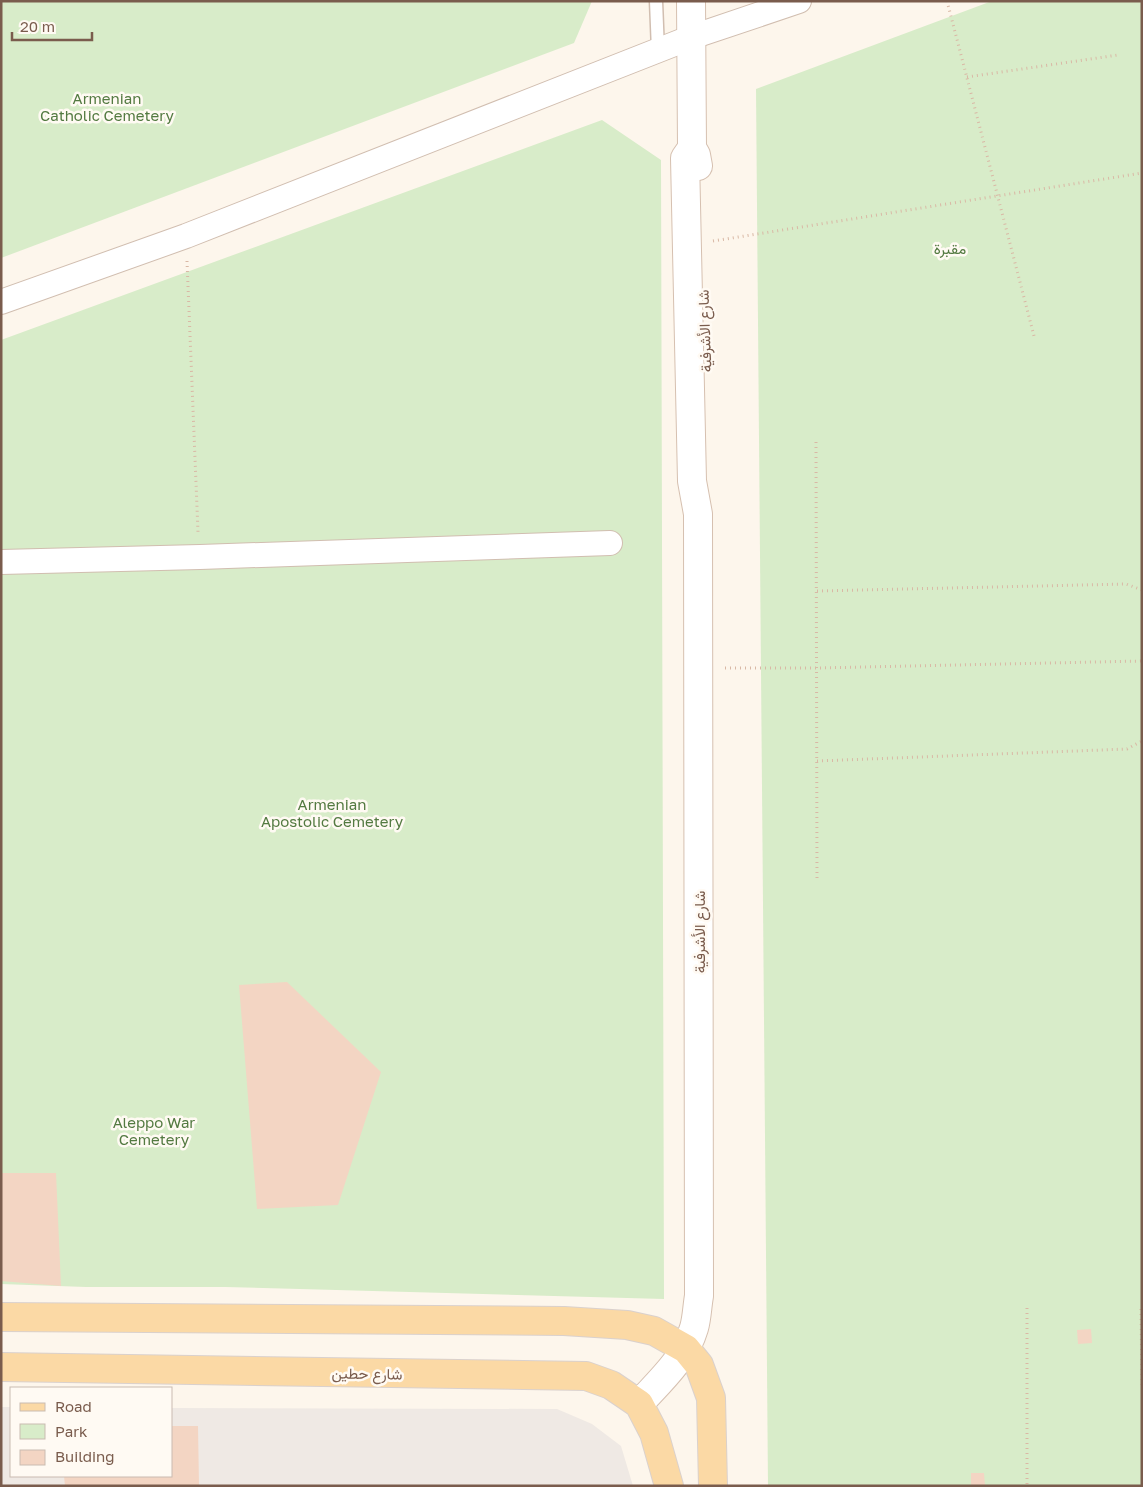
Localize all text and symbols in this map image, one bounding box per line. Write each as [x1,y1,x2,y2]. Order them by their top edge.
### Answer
scale bar [12,10,92,42]
text: 20 m [20,17,55,35]
park label: Armenian Catholic Cemetery [40,89,174,124]
park label: مقبرة [934,239,966,258]
street label: شارع الأشرفية [694,289,717,373]
park label: Armenian Apostolic Cemetery [261,795,404,830]
street label: شارع الأشرفية [690,891,711,973]
park label: Aleppo War Cemetery [113,1113,195,1148]
street label: شارع حطين [331,1363,403,1386]
legend [10,1387,172,1477]
text: Road [55,1397,92,1415]
text: Park [55,1422,88,1440]
text: Building [55,1447,115,1465]

